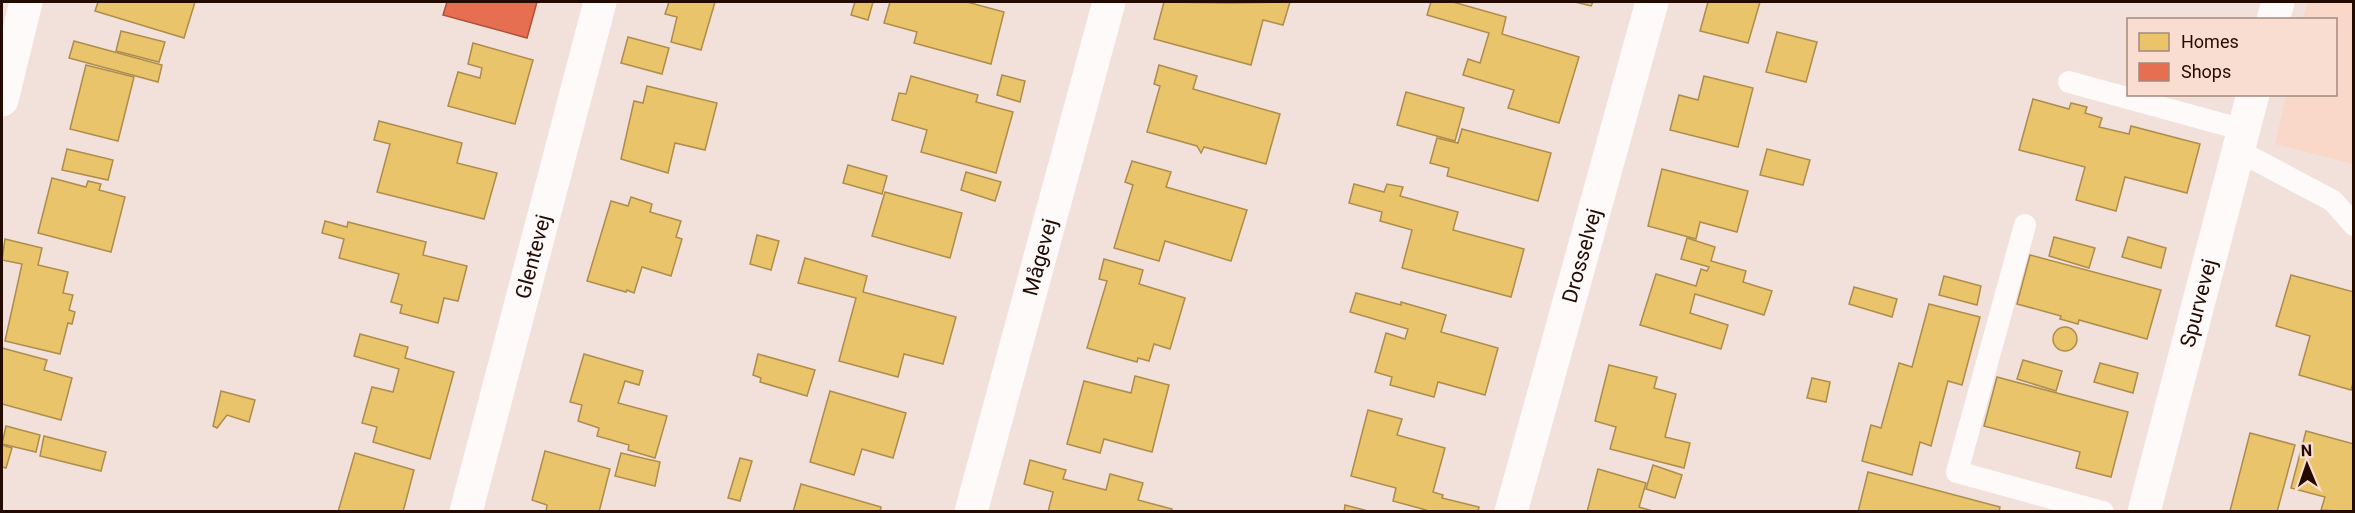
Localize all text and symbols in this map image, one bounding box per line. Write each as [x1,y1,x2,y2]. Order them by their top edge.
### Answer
legend [2127,18,2337,96]
text: Homes [2181,31,2239,52]
text: Shops [2181,61,2231,82]
street label: Drosselvej [1557,206,1606,305]
street label: Glentevej [511,212,556,301]
street label: Mågevej [1018,216,1062,298]
street label: Spurvevej [2175,256,2222,350]
north arrow [2277,435,2337,495]
text: N [2301,441,2312,460]

